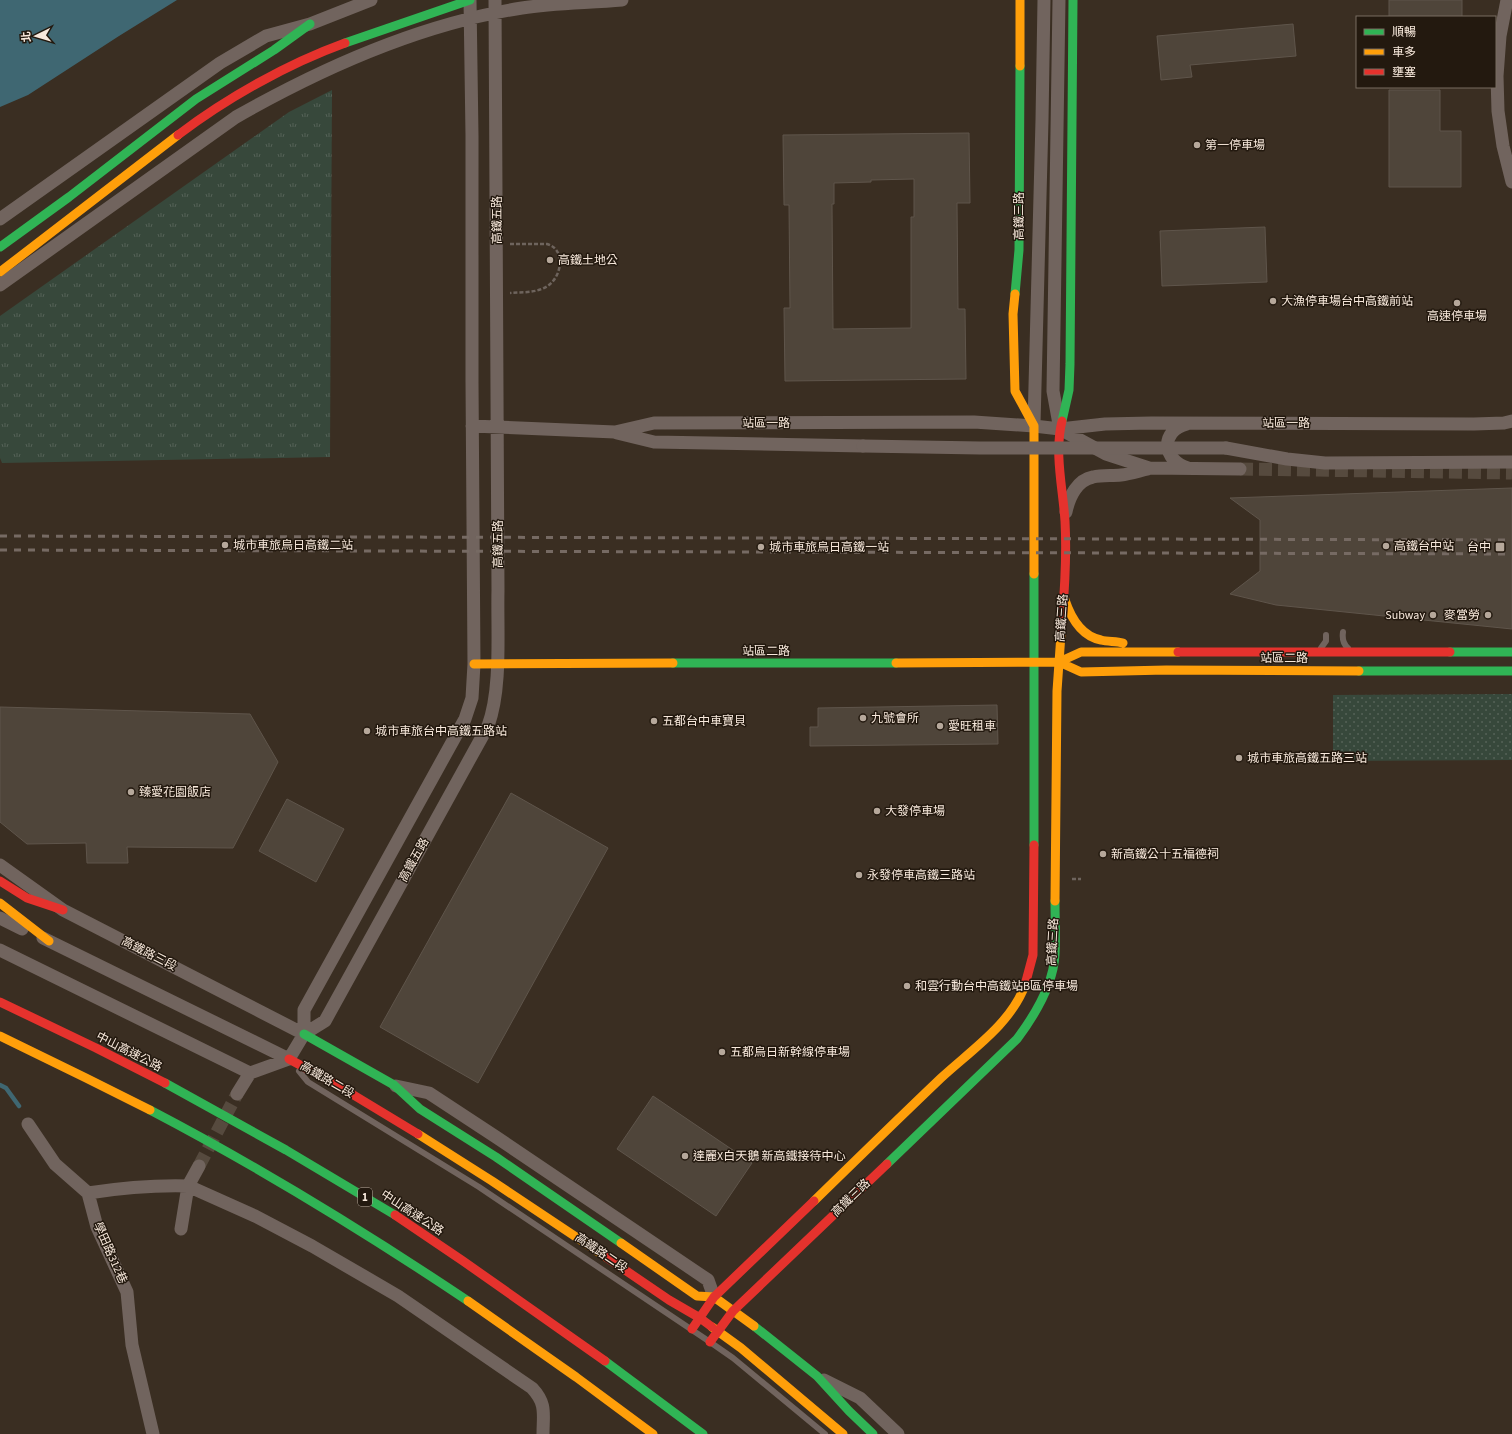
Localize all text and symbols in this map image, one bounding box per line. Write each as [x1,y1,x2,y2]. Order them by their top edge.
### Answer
north arrow [16,16,56,56]
legend [1356,16,1496,88]
text: 順暢 [1392,24,1416,41]
text: 北 [19,31,34,43]
text: 車多 [1392,44,1416,61]
text: 壅塞 [1392,64,1416,81]
place label: 第一停車場 [1205,137,1265,154]
marker: 第一停車場 [1192,140,1202,150]
street label: 高鐵三路 [1011,192,1028,240]
street label: 高鐵五路 [489,196,506,244]
place label: 高鐵土地公 [558,252,618,269]
marker: 高鐵土地公 [545,255,555,265]
place label: 大漁停車場台中高鐵前站 [1281,293,1413,310]
marker: 大漁停車場台中高鐵前站 [1268,296,1278,306]
marker: 高速停車場 [1452,298,1462,308]
place label: 高速停車場 [1427,308,1487,325]
street label: 站區一路 [742,415,790,432]
street label: 站區一路 [1262,415,1310,432]
street label: 高鐵五路 [490,520,507,568]
place label: 城市車旅烏日高鐵二站 [233,537,353,554]
place label: 高鐵台中站 [1394,538,1454,555]
place label: 城市車旅烏日高鐵一站 [769,539,889,556]
place label: 台中 [1467,539,1491,556]
marker: 城市車旅烏日高鐵二站 [220,540,230,550]
marker: 高鐵台中站 [1381,541,1391,551]
marker: 台中 [1494,541,1506,553]
marker: 城市車旅烏日高鐵一站 [756,542,766,552]
street label: 高鐵三路 [1052,593,1072,643]
place label: Subway [1385,607,1425,624]
place label: 麥當勞 [1444,607,1480,624]
marker: Subway [1428,610,1438,620]
marker: 麥當勞 [1483,610,1493,620]
street label: 站區二路 [742,643,790,660]
street label: 站區二路 [1260,650,1308,667]
place label: 九號會所 [871,710,919,727]
place label: 五都台中車寶貝 [662,713,746,730]
marker: 九號會所 [858,713,868,723]
marker: 五都台中車寶貝 [649,716,659,726]
place label: 愛旺租車 [948,718,996,735]
marker: 愛旺租車 [935,721,945,731]
place label: 城市車旅台中高鐵五路站 [375,723,507,740]
marker: 城市車旅台中高鐵五路站 [362,726,372,736]
place label: 城市車旅高鐵五路三站 [1247,750,1367,767]
marker: 城市車旅高鐵五路三站 [1234,753,1244,763]
place label: 臻愛花園飯店 [139,784,211,801]
marker: 臻愛花園飯店 [126,787,136,797]
place label: 大發停車場 [885,803,945,820]
marker: 大發停車場 [872,806,882,816]
street label: 高鐵五路 [395,835,433,885]
place label: 新高鐵公十五福德祠 [1111,846,1219,863]
marker: 新高鐵公十五福德祠 [1098,849,1108,859]
place label: 永發停車高鐵三路站 [867,867,975,884]
marker: 永發停車高鐵三路站 [854,870,864,880]
street label: 高鐵三路 [1043,918,1063,966]
street label: 高鐵路三段 [118,933,180,975]
place label: 和雲行動台中高鐵站B區停車場 [915,978,1078,995]
marker: 和雲行動台中高鐵站B區停車場 [902,981,912,991]
street label: 中山高速公路 [93,1028,165,1076]
place label: 五都烏日新幹線停車場 [730,1044,850,1061]
marker: 五都烏日新幹線停車場 [717,1047,727,1057]
street label: 高鐵路二段 [297,1058,357,1102]
place label: 達麗X白天鵝 新高鐵接待中心 [693,1148,846,1165]
marker: 達麗X白天鵝 新高鐵接待中心 [680,1151,690,1161]
street label: 高鐵三路 [828,1175,874,1221]
street label: 中山高速公路 [377,1186,447,1240]
road number: 1 [358,1188,372,1206]
street label: 學田路312巷 [89,1219,131,1287]
street label: 高鐵路二段 [571,1229,631,1277]

